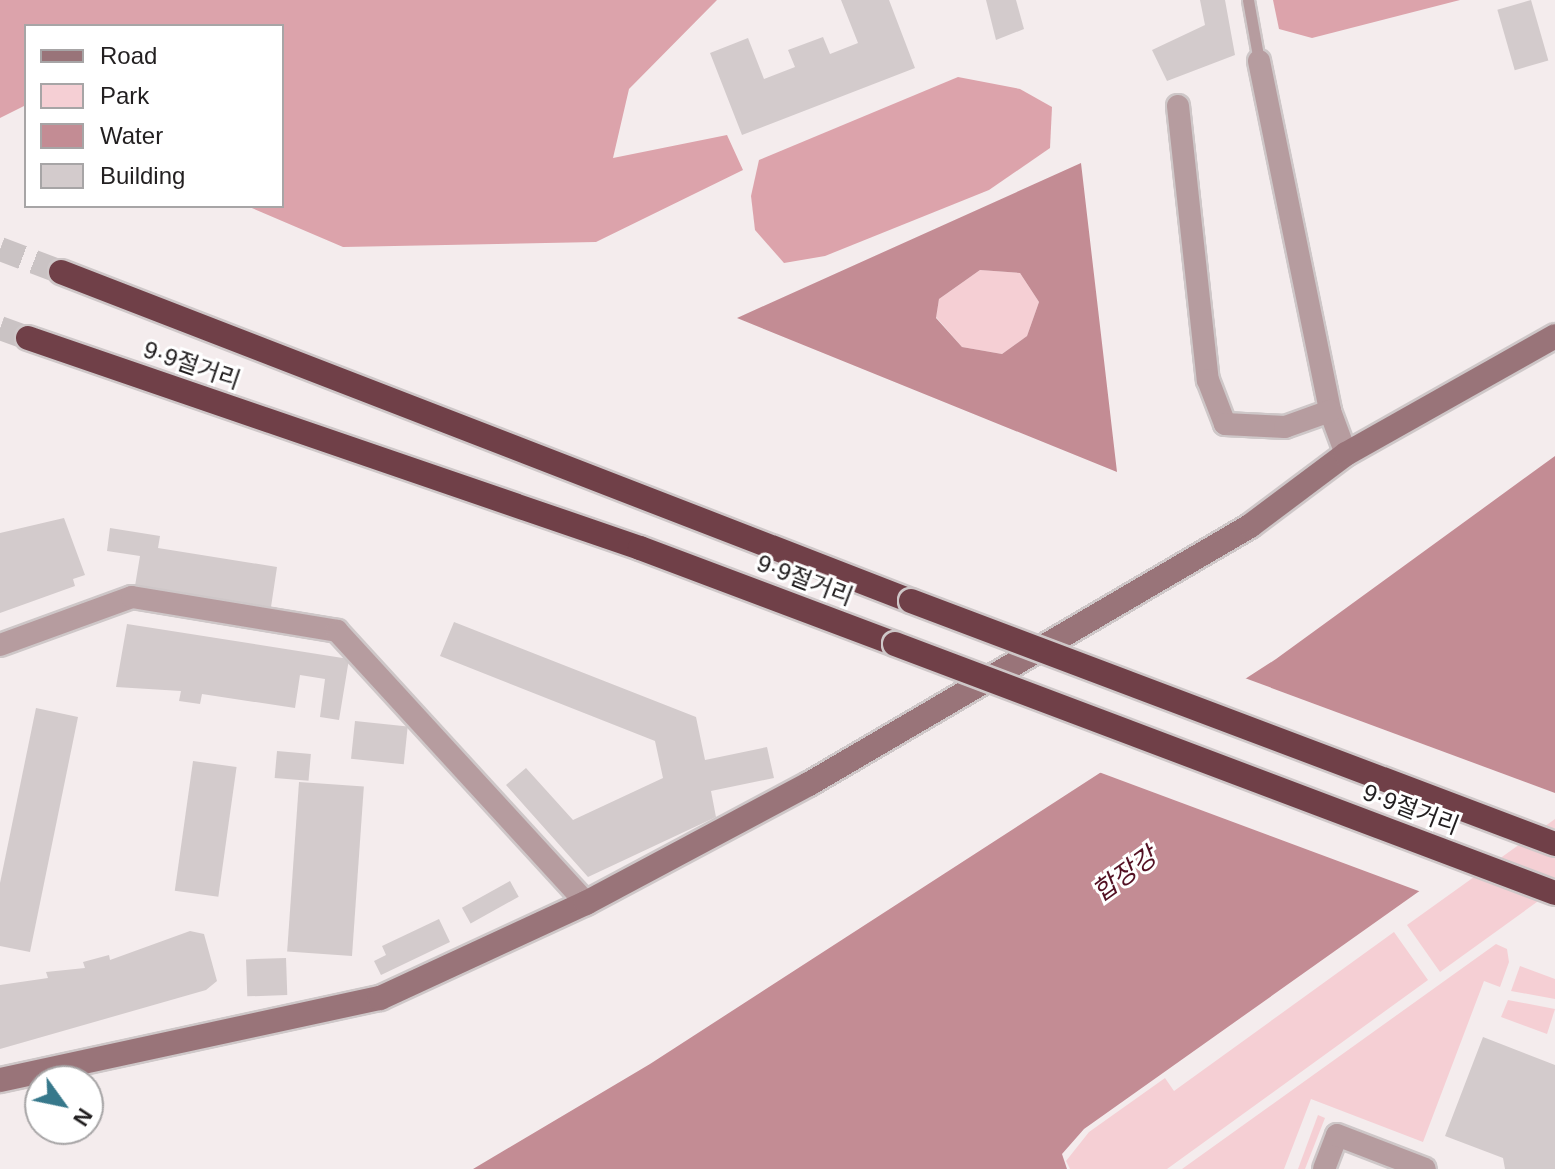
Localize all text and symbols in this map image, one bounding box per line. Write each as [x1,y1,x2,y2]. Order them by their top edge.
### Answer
legend [24,24,284,208]
text: Road [100,42,157,69]
text: Park [100,82,149,109]
text: Water [100,122,163,149]
text: Building [100,162,185,189]
street label: 9·9절거리 [140,335,244,395]
street label: 9·9절거리 [753,548,857,612]
street label: 9·9절거리 [1359,777,1463,841]
water label: 합장강 [1087,841,1163,909]
north arrow [24,1065,104,1145]
text: N [68,1104,98,1131]

